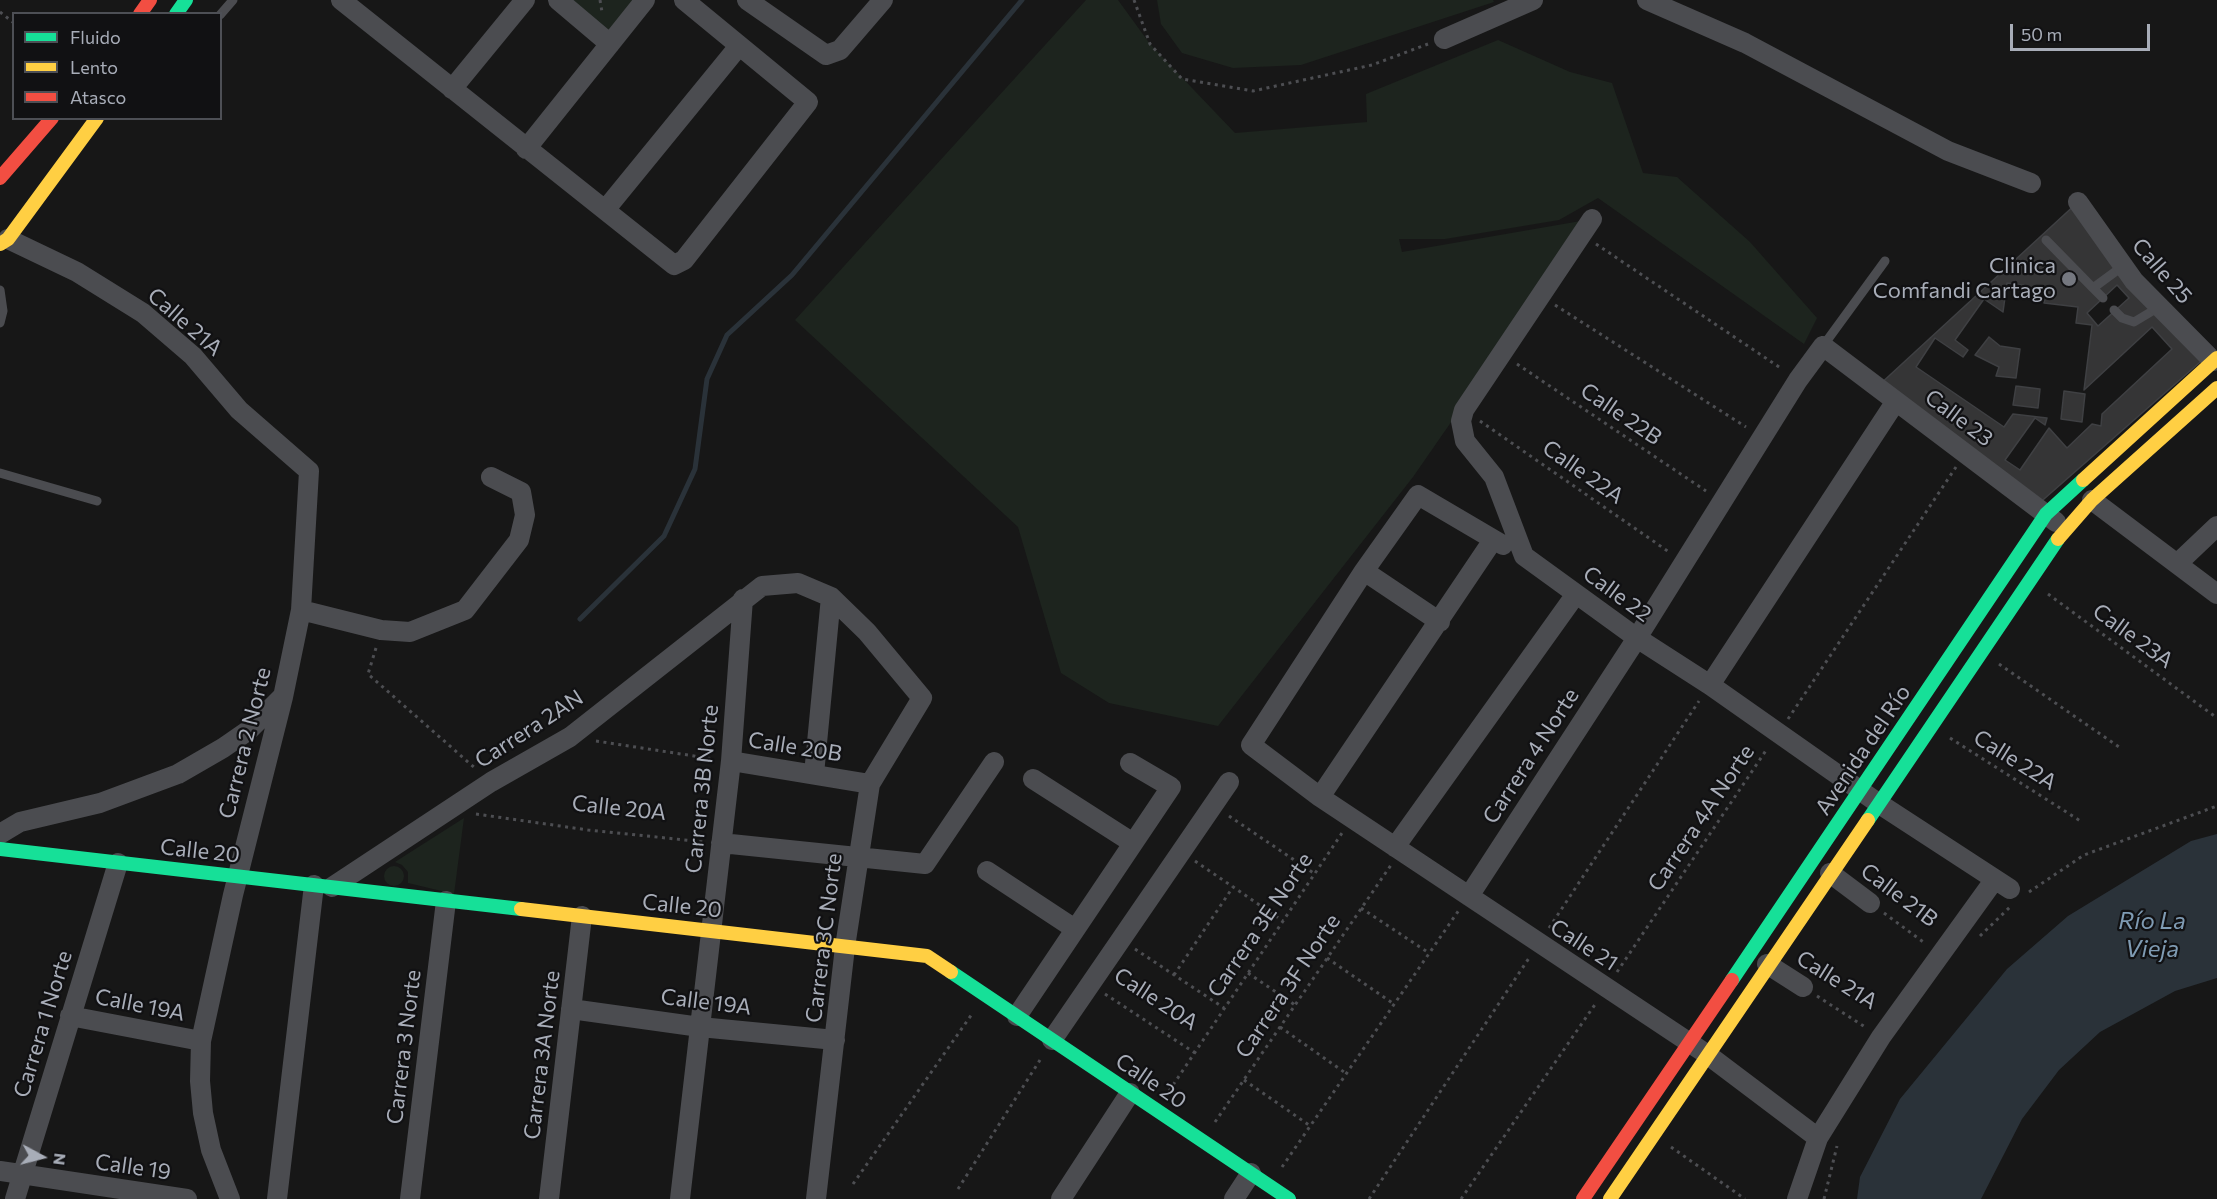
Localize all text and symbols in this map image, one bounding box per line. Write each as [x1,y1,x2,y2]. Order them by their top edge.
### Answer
legend [12,12,222,120]
scale bar [2013,12,2152,50]
text: 50 m [2021,23,2062,45]
text: Fluido [70,26,121,48]
text: Lento [70,56,118,78]
text: Atasco [70,86,126,108]
street label: Calle 25 [2126,233,2198,309]
place label: Clinica Comfandi Cartago [1873,253,2056,304]
marker: Clinica Comfandi Cartago [2060,270,2078,288]
street label: Calle 21A [142,282,228,362]
street label: Calle 22B [1575,377,1667,451]
street label: Calle 23 [1920,384,1998,452]
street label: Calle 22A [1537,434,1629,510]
street label: Calle 22 [1578,560,1656,628]
street label: Calle 23A [2088,598,2178,674]
street label: Carrera 2 Norte [213,665,277,821]
street label: Avenida del Río [1810,680,1916,820]
street label: Carrera 4 Norte [1477,683,1585,829]
street label: Carrera 2AN [470,684,588,774]
street label: Carrera 3B Norte [680,703,724,875]
street label: Calle 22A [1969,724,2061,796]
street label: Calle 20B [746,727,844,767]
street label: Carrera 4A Norte [1642,740,1760,896]
street label: Calle 20A [571,790,667,826]
street label: Calle 20 [159,834,241,868]
street label: Carrera 3E Norte [1202,848,1318,1002]
street label: Carrera 3C Norte [801,852,847,1024]
street label: Calle 21B [1855,858,1943,932]
street label: Calle 20 [641,889,723,923]
water label: Río La Vieja [2118,907,2186,963]
street label: Carrera 3F Norte [1230,909,1346,1063]
street label: Calle 21 [1545,913,1623,977]
street label: Calle 21A [1792,945,1882,1015]
street label: Carrera 1 Norte [8,947,78,1101]
street label: Calle 20A [1109,962,1203,1036]
street label: Carrera 3 Norte [381,968,427,1126]
street label: Carrera 3A Norte [519,969,565,1141]
street label: Calle 19A [93,983,187,1027]
street label: Calle 19A [659,983,753,1021]
street label: Calle 20 [1110,1048,1192,1114]
north arrow [12,1127,72,1187]
street label: Calle 19 [93,1149,173,1185]
text: N [50,1152,71,1166]

